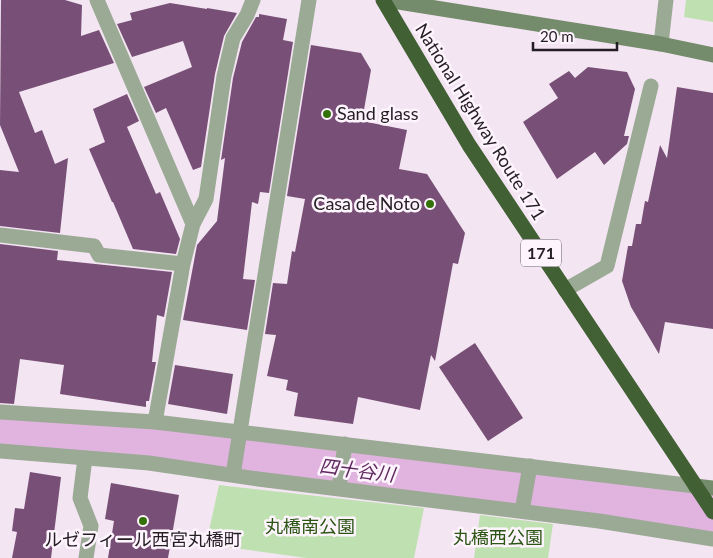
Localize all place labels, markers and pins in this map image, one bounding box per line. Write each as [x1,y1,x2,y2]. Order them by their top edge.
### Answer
place label: Sand glass [337,102,419,124]
marker: Sand glass [321,108,333,120]
place label: Casa de Noto [313,192,420,214]
marker: Casa de Noto [424,198,436,210]
marker: ルゼフィール西宮丸橋町 [137,515,149,527]
place label: ルゼフィール西宮丸橋町 [44,528,242,550]

